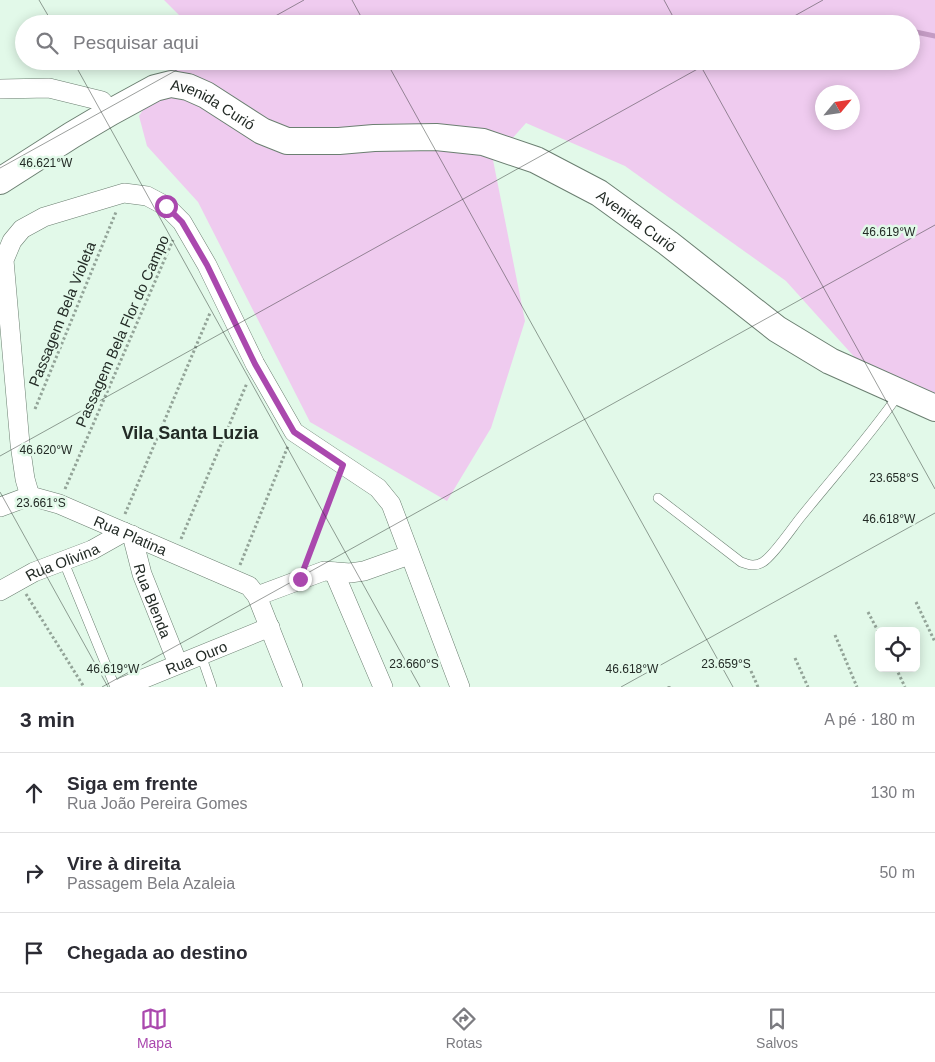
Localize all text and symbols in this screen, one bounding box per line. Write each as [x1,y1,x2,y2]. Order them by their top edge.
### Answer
search box [15,15,920,70]
icon: search [33,29,61,57]
text: Pesquisar aqui [73,32,199,53]
street label: Avenida Curió [169,76,258,133]
north arrow [815,85,860,130]
text: 46.621°W [20,156,73,170]
street label: Avenida Curió [594,186,680,255]
route start [155,195,178,218]
text: 46.619°W [863,225,916,239]
street label: Passagem Bela Flor do Campo [72,232,172,430]
street label: Passagem Bela Violeta [25,238,99,389]
district label: Vila Santa Luzia [122,423,259,443]
text: 46.620°W [20,443,73,457]
text: 23.658°S [869,471,919,485]
text: 23.661°S [16,496,66,510]
street label: Rua Platina [92,512,170,558]
text: 46.618°W [863,512,916,526]
street label: Rua Olivina [22,539,103,584]
street label: Rua Blenda [131,562,175,641]
route end [289,568,312,591]
map controls [875,627,920,672]
button: locate [875,627,920,672]
street label: Rua Ouro [163,637,229,677]
text: 23.660°S [389,657,439,671]
text: 23.659°S [701,657,751,671]
text: 46.619°W [87,662,140,676]
text: 46.618°W [606,662,659,676]
text: 3 min [20,708,75,731]
text: A pé · 180 m [824,711,915,728]
text: Siga em frente [67,773,198,794]
icon: ahead [20,779,48,807]
text: 130 m [871,784,915,801]
text: Rua João Pereira Gomes [67,795,248,812]
text: Vire à direita [67,853,181,874]
icon: right [20,859,48,887]
text: 50 m [879,864,915,881]
text: Passagem Bela Azaleia [67,875,235,892]
icon: arrive [20,939,48,967]
text: Chegada ao destino [67,942,248,963]
tab: Mapa [137,1005,172,1051]
tab: Rotas [446,1005,482,1051]
tab: Salvos [756,1005,798,1051]

